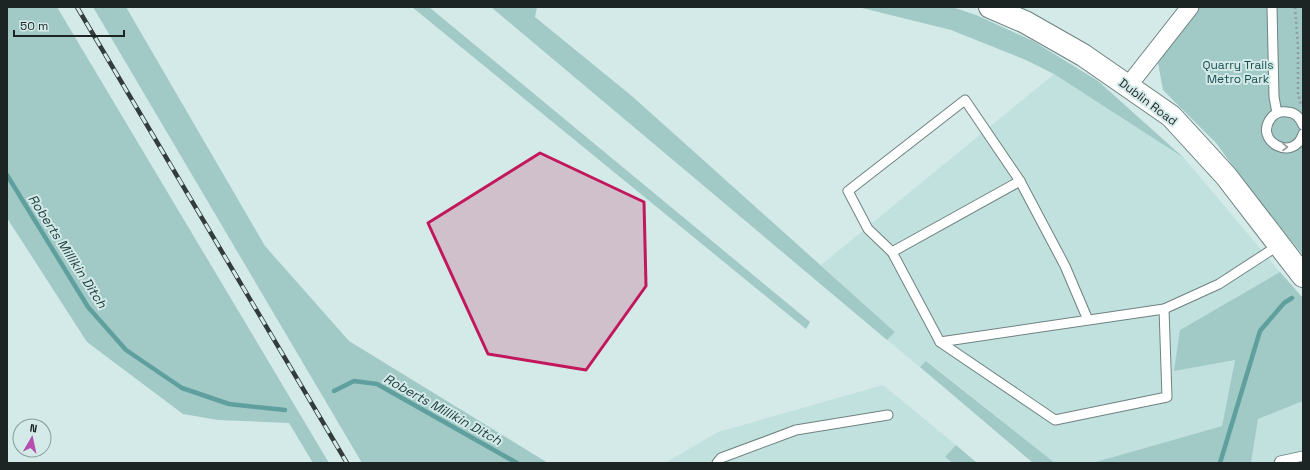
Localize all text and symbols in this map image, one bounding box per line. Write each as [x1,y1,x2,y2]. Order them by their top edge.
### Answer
scale bar [14,12,124,38]
text: 50 m [20,18,48,34]
park label: Quarry Trails Metro Park [1202,57,1274,87]
street label: Dublin Road [1116,75,1180,129]
one-way arrow [1282,143,1288,151]
water label: Roberts Millikin Ditch [24,191,111,312]
water label: Roberts Millikin Ditch [381,370,506,449]
north arrow [12,418,52,458]
text: N [29,421,38,436]

